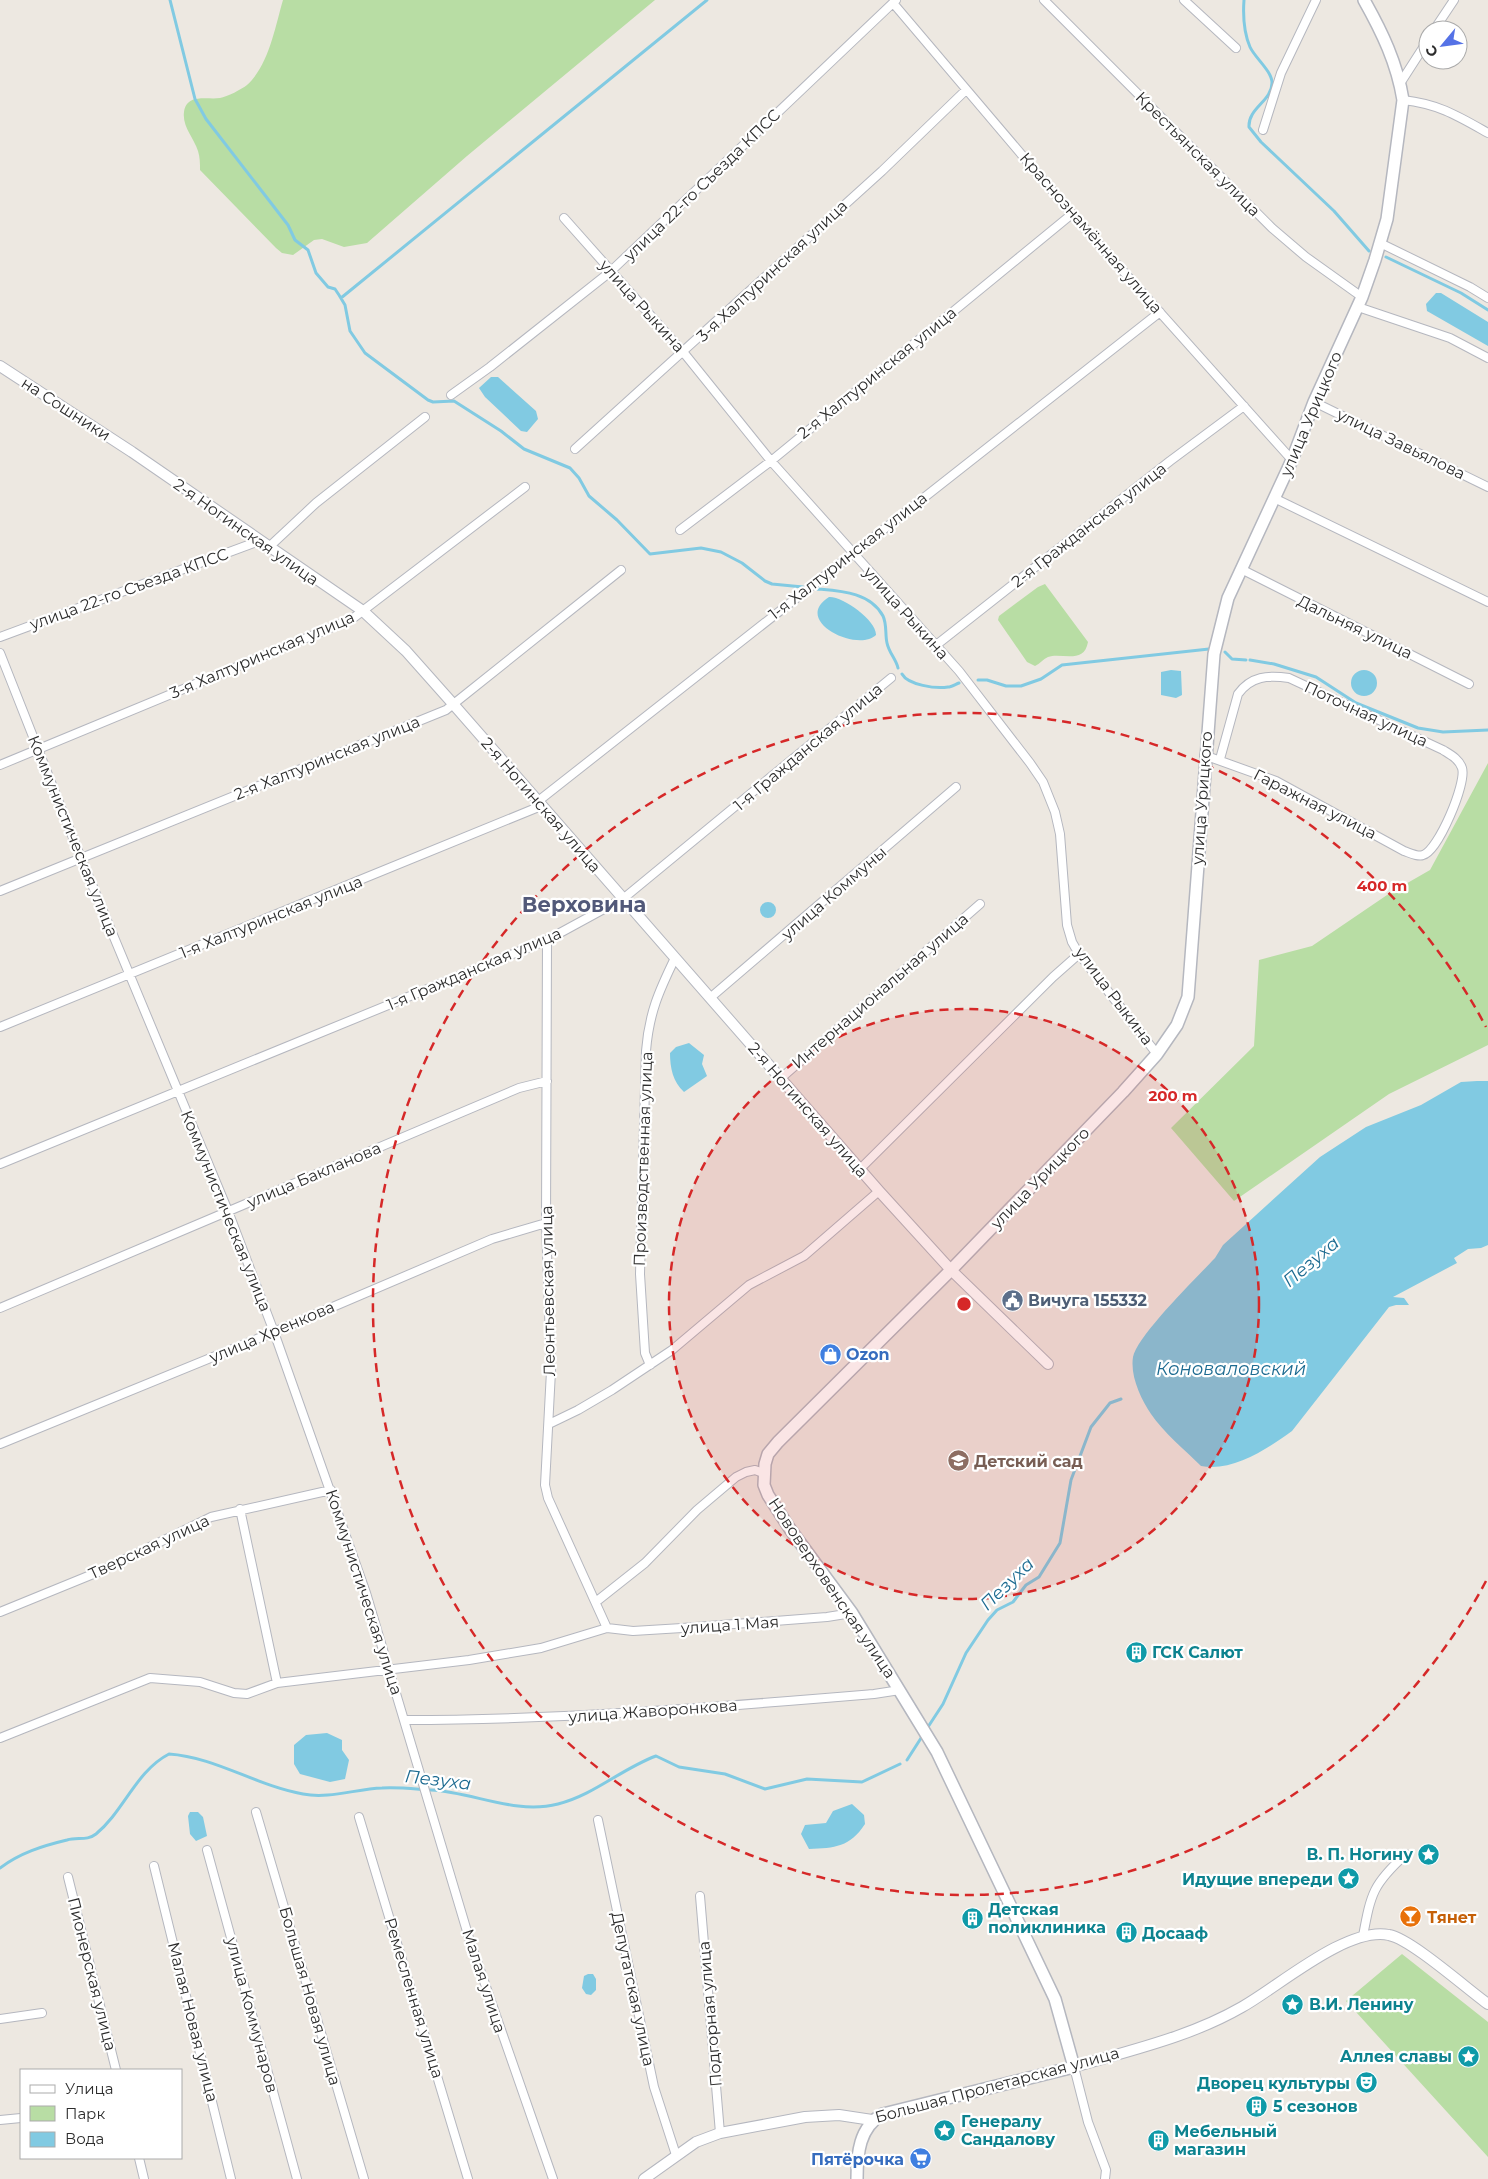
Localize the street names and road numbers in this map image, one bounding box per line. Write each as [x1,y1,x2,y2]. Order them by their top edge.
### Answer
street label: Крестьянская улица [1132,88,1264,220]
street label: улица 22-го Съезда КПСС [619,105,784,265]
street label: Краснознамённая улица [1016,149,1166,317]
street label: 3-я Халтуринская улица [693,196,851,346]
street label: улица Рыкина [595,255,689,356]
street label: 2-я Халтуринская улица [794,303,960,443]
street label: улица Урицкого [1276,349,1346,480]
street label: на Сошники [18,373,114,445]
street label: улица Завьялова [1333,404,1468,483]
street label: 2-я Гражданская улица [1008,459,1170,591]
street label: 2-я Ногинская улица [170,475,322,589]
street label: 1-я Халтуринская улица [765,488,931,624]
street label: улица 22-го Съезда КПСС [26,544,231,634]
street label: улица Рыкина [859,562,953,663]
street label: Дальняя улица [1294,591,1416,663]
street label: 3-я Халтуринская улица [167,607,357,703]
street label: Поточная улица [1301,677,1431,751]
street label: 1-я Гражданская улица [730,679,886,815]
street label: 2-я Халтуринская улица [231,712,423,804]
street label: улица Урицкого [1188,731,1216,866]
street label: Коммунистическая улица [24,733,122,939]
street label: 2-я Ногинская улица [477,734,605,876]
street label: Гаражная улица [1250,765,1380,843]
street label: улица Коммуны [777,842,890,944]
street label: 1-я Халтуринская улица [177,872,365,962]
street label: Интернациональная улица [788,909,972,1073]
street label: 1-я Гражданская улица [384,924,564,1014]
street label: улица Рыкина [1070,942,1157,1049]
street label: 2-я Ногинская улица [744,1039,872,1181]
street label: Производственная улица [630,1051,656,1267]
street label: Коммунистическая улица [177,1108,275,1314]
street label: улица Урицкого [986,1123,1093,1234]
street label: улица Бакланова [243,1138,384,1212]
street label: Леонтьевская улица [537,1205,559,1377]
street label: улица Хренкова [206,1297,338,1367]
street label: Коммунистическая улица [322,1487,406,1697]
street label: Нововерховенская улица [764,1494,900,1682]
street label: Тверская улица [86,1511,212,1583]
street label: улица 1 Мая [679,1612,780,1638]
street label: улица Жаворонкова [567,1696,738,1726]
street label: Пионерская улица [64,1895,120,2053]
street label: Большая Новая улица [275,1904,345,2088]
street label: Депутатская улица [607,1910,659,2068]
street label: Ремесленная улица [380,1915,448,2081]
street label: Малая улица [458,1927,510,2035]
street label: улица Коммунаров [222,1934,282,2095]
street label: Малая Новая улица [164,1940,222,2104]
street label: Подгорная улица [694,1940,726,2088]
street label: Большая Пролетарская улица [873,2043,1121,2127]

